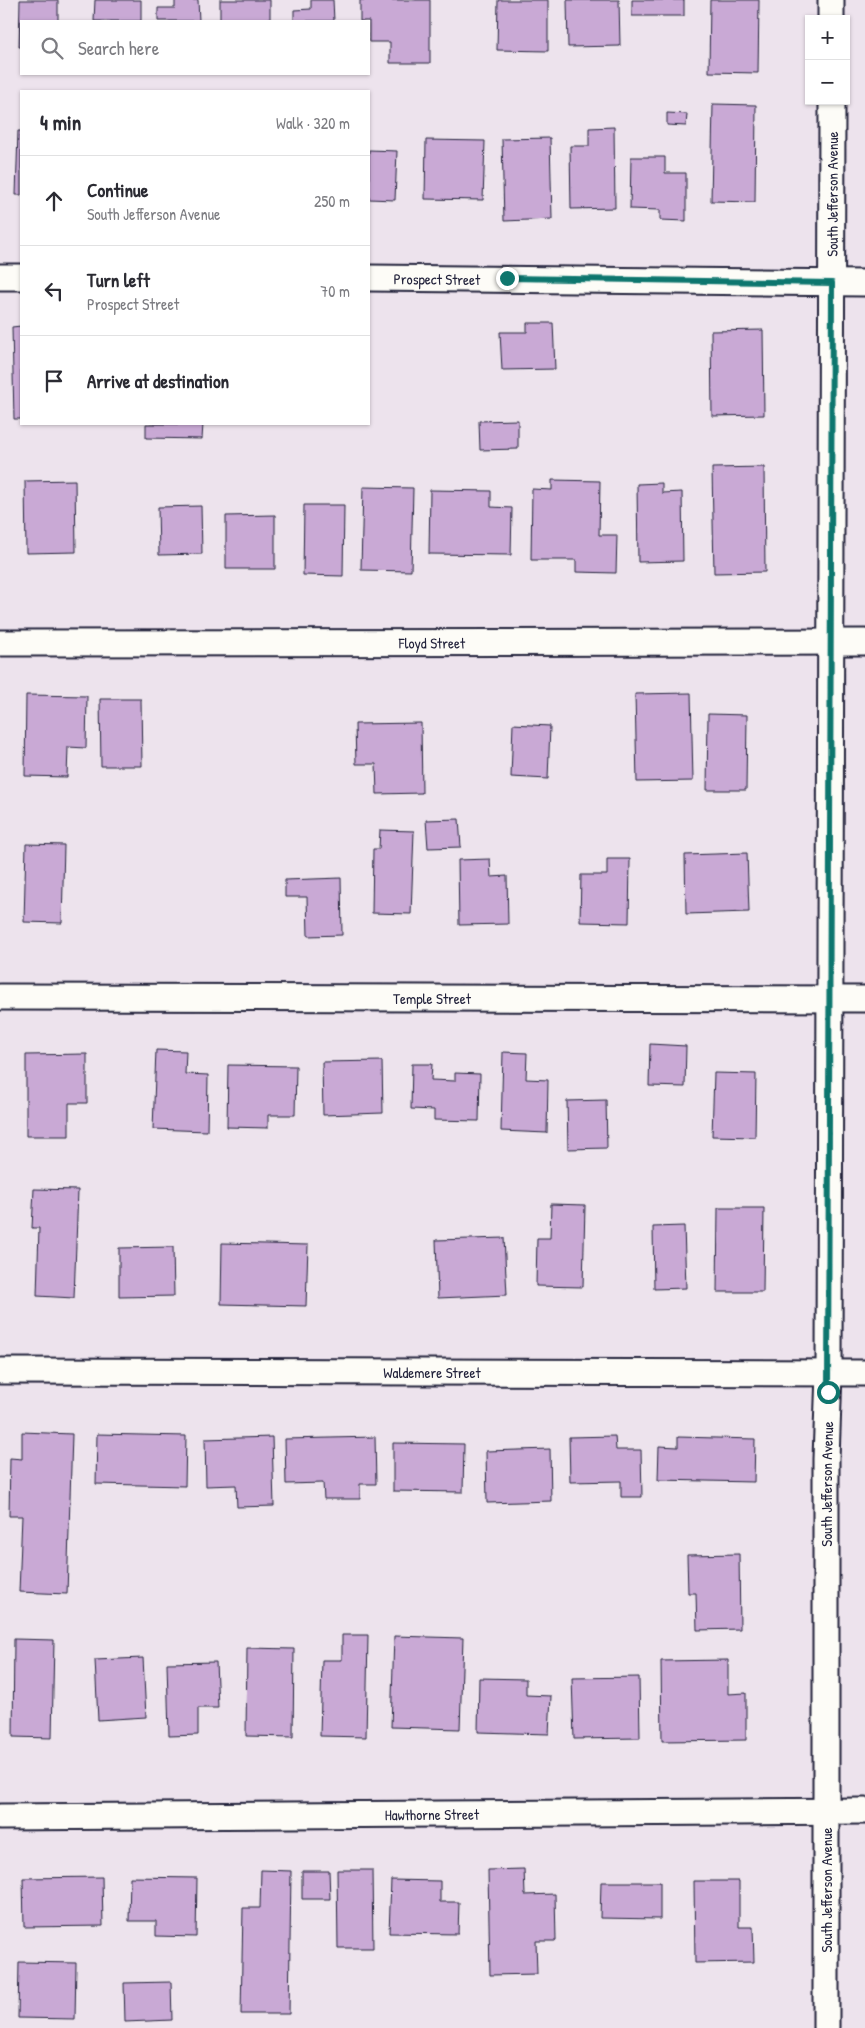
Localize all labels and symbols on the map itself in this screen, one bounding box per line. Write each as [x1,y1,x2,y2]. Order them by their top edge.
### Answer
street label: South Jefferson Avenue [821,131,842,257]
route end [496,267,519,290]
street label: Prospect Street [394,268,481,290]
street label: Floyd Street [398,632,466,653]
street label: Temple Street [393,987,472,1009]
street label: Waldemere Street [383,1361,482,1383]
route start [817,1381,840,1404]
street label: South Jefferson Avenue [815,1421,838,1547]
street label: Hawthorne Street [385,1803,480,1825]
street label: South Jefferson Avenue [816,1827,837,1953]

